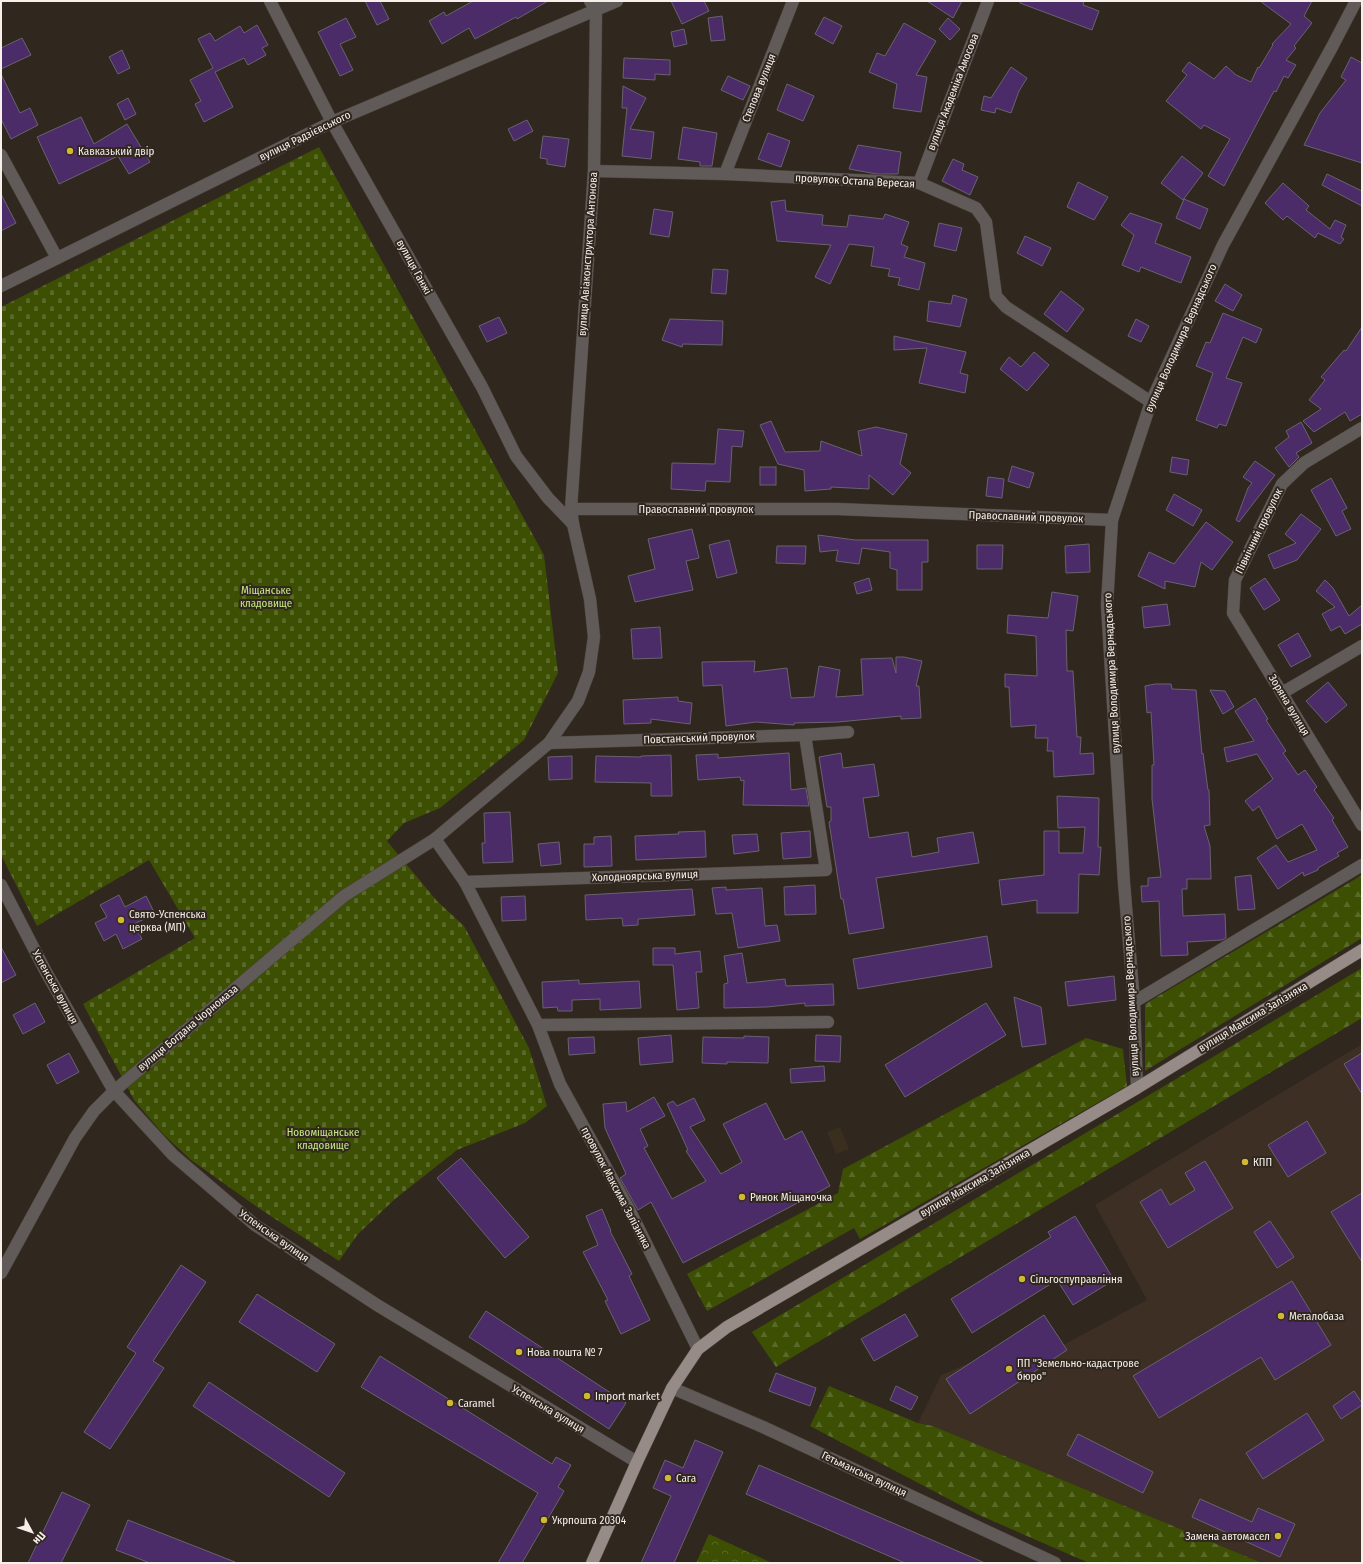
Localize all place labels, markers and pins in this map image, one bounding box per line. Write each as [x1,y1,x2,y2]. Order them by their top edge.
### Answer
place label: Кавказький двір [78,145,154,158]
marker: Кавказький двір [65,146,75,156]
place label: Свято-Успенська церква (МП) [129,908,206,934]
marker: Свято-Успенська церква (МП) [116,915,126,925]
place label: КПП [1253,1156,1272,1169]
marker: КПП [1240,1157,1250,1167]
place label: Ринок Міщаночка [750,1191,832,1204]
marker: Ринок Міщаночка [737,1192,747,1202]
place label: Сільгоспуправління [1030,1273,1122,1286]
marker: Сільгоспуправління [1017,1274,1027,1284]
place label: Металобаза [1289,1310,1344,1323]
marker: Металобаза [1276,1311,1286,1321]
place label: Нова пошта № 7 [527,1346,603,1359]
marker: Нова пошта № 7 [514,1347,524,1357]
place label: ПП "Земельно-кадастрове бюро" [1017,1357,1139,1383]
marker: ПП "Земельно-кадастрове бюро" [1004,1364,1014,1374]
place label: Import market [595,1390,660,1403]
marker: Import market [582,1391,592,1401]
place label: Caramel [458,1397,495,1410]
marker: Caramel [445,1398,455,1408]
place label: Сага [676,1472,696,1485]
marker: Сага [663,1473,673,1483]
place label: Укрпошта 20304 [551,1514,627,1527]
marker: Укрпошта 20304 [539,1515,549,1525]
place label: Замена автомасел [1185,1530,1270,1543]
marker: Замена автомасел [1273,1531,1283,1541]

